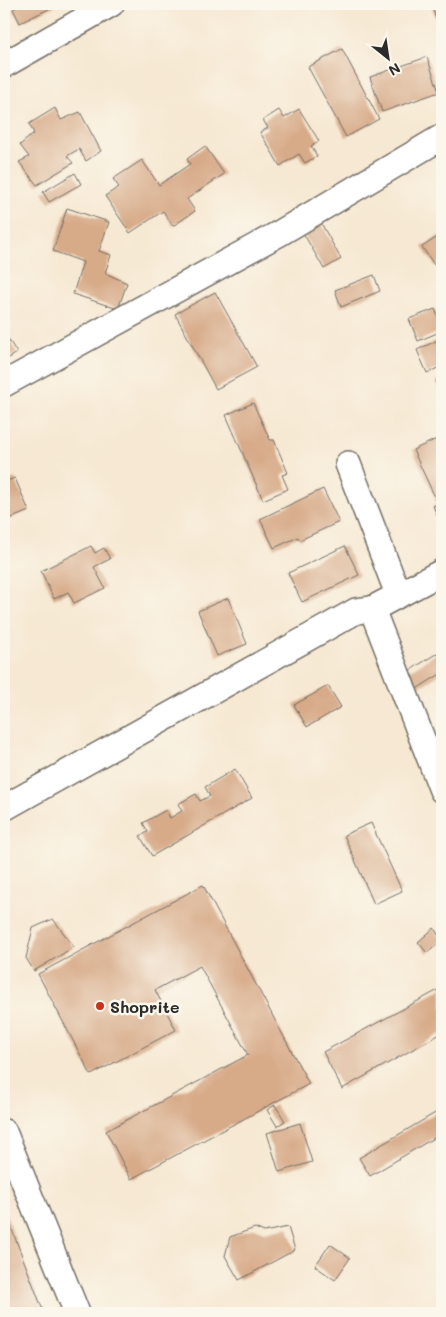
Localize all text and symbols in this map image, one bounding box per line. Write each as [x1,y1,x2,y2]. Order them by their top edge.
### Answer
north arrow [364,32,414,82]
text: N [385,59,404,81]
place label: Shoprite [110,996,180,1017]
marker: Shoprite [94,1000,106,1012]

